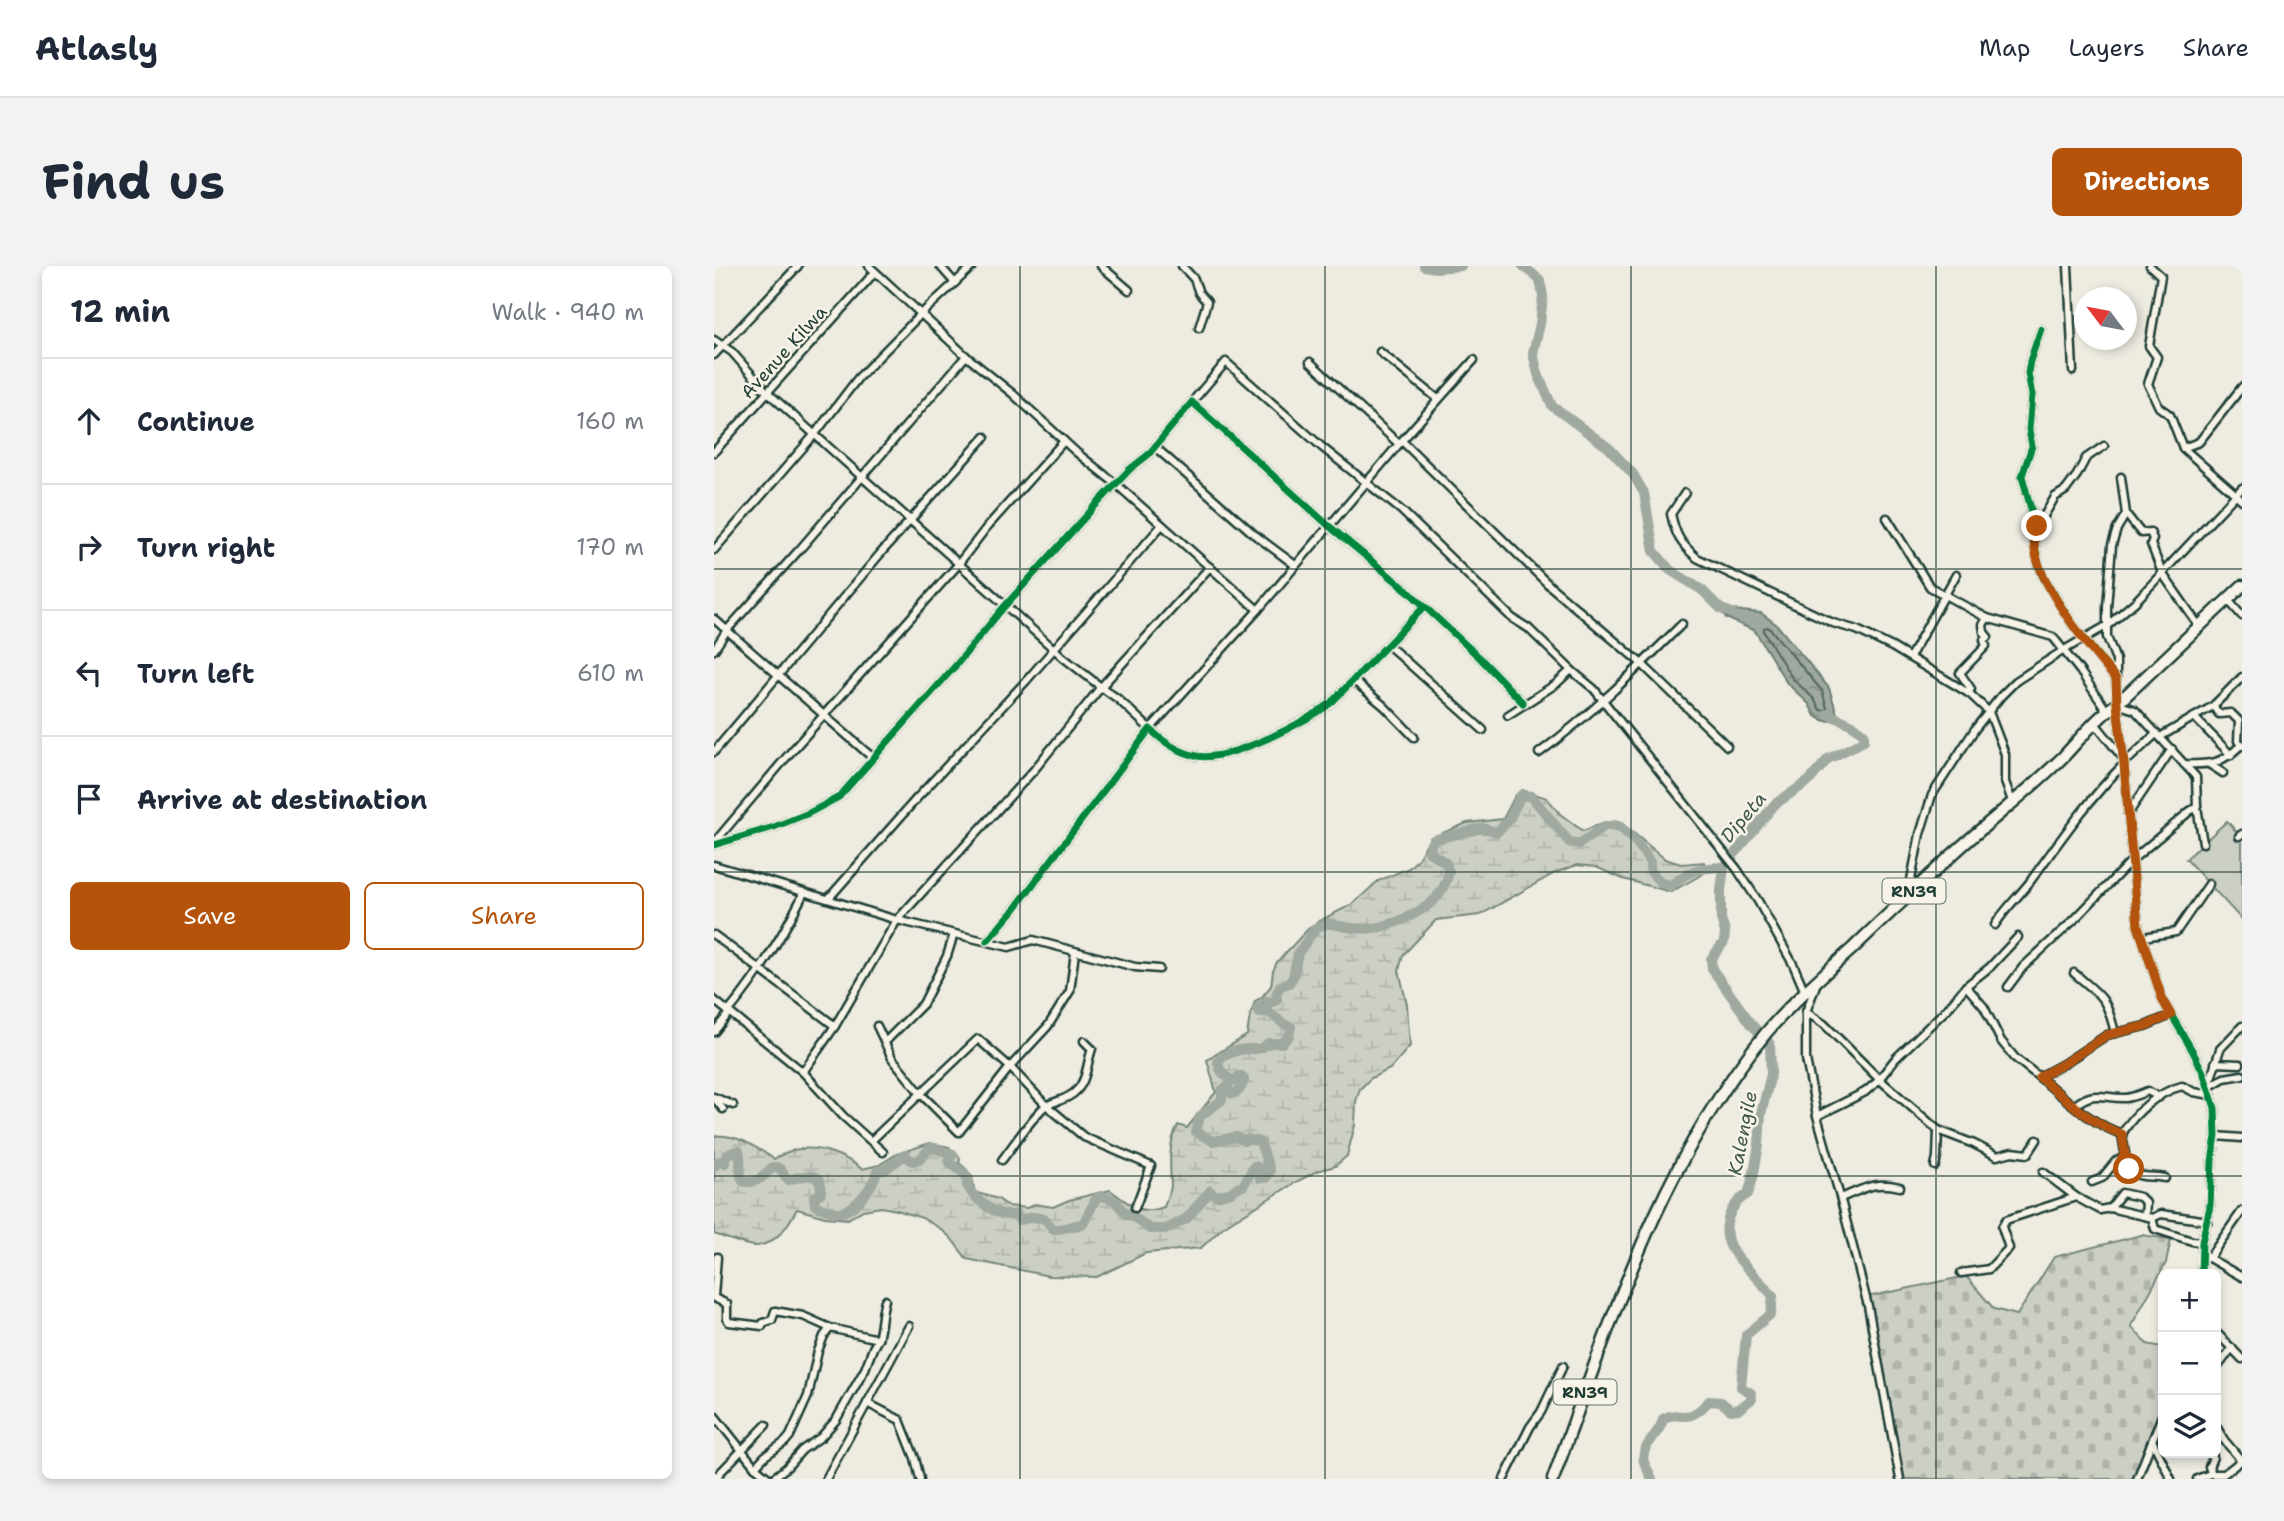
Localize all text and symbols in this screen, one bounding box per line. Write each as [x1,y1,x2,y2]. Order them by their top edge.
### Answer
text: Atlasly [35,26,158,71]
text: Map [1979,32,2030,64]
text: Layers [2068,32,2145,64]
text: Share [2183,32,2249,64]
button: Directions [2052,148,2242,216]
text: Find us [42,149,225,215]
north arrow [2074,287,2137,350]
text: 12 min [70,291,170,332]
text: Walk · 940 m [491,297,644,327]
street label: Avenue Kilwa [736,300,832,404]
icon: ahead [70,402,108,440]
text: Continue [137,404,255,439]
text: 160 m [576,406,644,436]
route end [2021,510,2052,541]
icon: right [70,528,108,566]
text: Turn right [137,530,275,565]
text: 170 m [576,532,644,562]
icon: left [70,654,108,692]
text: Turn left [137,656,254,691]
text: 610 m [577,658,644,688]
icon: arrive [70,780,108,818]
text: Arrive at destination [137,782,427,817]
water label: Dipeta [1715,787,1772,848]
road number: RN39 [1882,878,1946,904]
button: Save [70,882,350,950]
button: Share [364,882,644,950]
water label: Kalengile [1722,1089,1763,1177]
route start [2113,1153,2144,1184]
map controls [2158,1269,2221,1458]
button: + [2158,1269,2221,1332]
button: − [2158,1332,2221,1395]
road number: RN39 [1554,1380,1617,1404]
button: layers [2158,1395,2221,1458]

